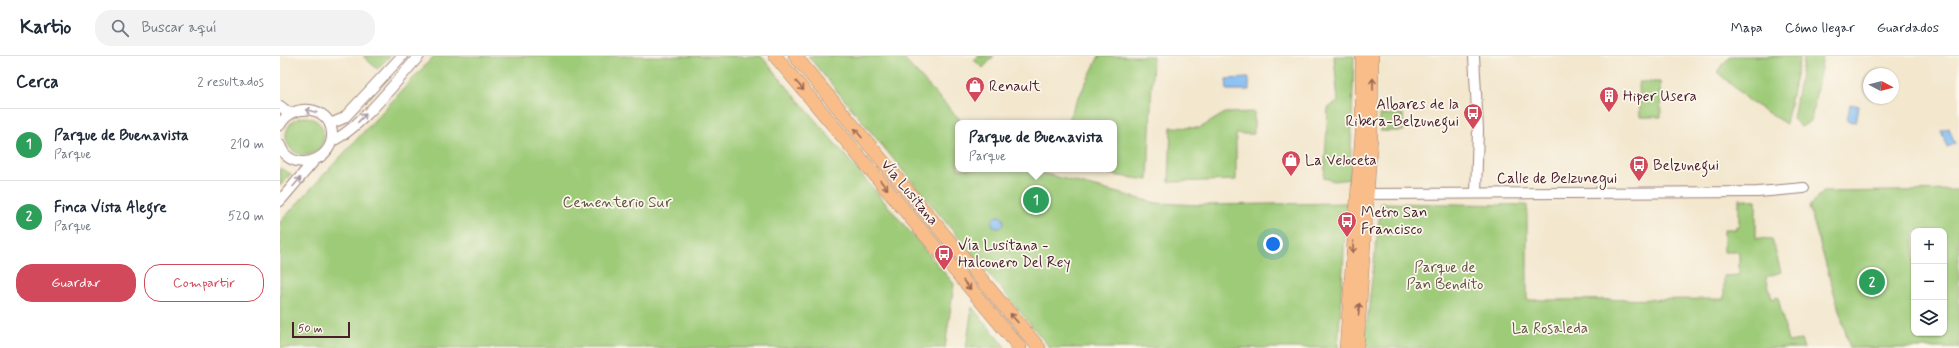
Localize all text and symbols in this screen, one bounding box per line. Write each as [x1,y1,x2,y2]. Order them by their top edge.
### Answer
search box [95,10,375,46]
text: Kartio [20,15,71,40]
icon: search [109,17,131,39]
text: Buscar aquí [141,18,217,38]
text: Mapa [1731,19,1763,37]
text: Cómo llegar [1785,19,1855,37]
text: Guardados [1877,19,1939,37]
north arrow [1863,68,1899,104]
text: Cerca [16,71,59,93]
text: 2 resultados [197,74,264,91]
shop icon: Renault [964,75,986,103]
place label: Renault [989,77,1041,97]
one-way arrow [1369,78,1377,91]
one-way arrow [796,80,805,91]
building icon: Hiper Usera [1598,85,1620,113]
place label: Hiper Usera [1623,87,1697,107]
place label: Albares de la Ribera-Belzunegui [1346,95,1459,133]
bus stop icon: Albares de la Ribera-Belzunegui [1462,102,1484,130]
one-way arrow [305,106,318,114]
one-way arrow [358,113,367,123]
popup [955,120,1117,172]
text: Parque de Buenavista [54,126,189,146]
one-way arrow [854,127,863,138]
text: Parque de Buenavista [969,128,1103,148]
text: 1 [26,136,32,153]
text: 210 m [230,136,264,153]
text: Parque [54,146,91,163]
text: Parque [969,148,1006,165]
shop icon: La Veloceta [1280,149,1302,177]
place label: La Veloceta [1305,151,1377,171]
bus stop icon: Belzunegui [1628,154,1650,182]
street label: Vía Lusitana [876,156,943,230]
place label: Belzunegui [1653,156,1719,177]
street label: Calle de Belzunegui [1497,169,1617,190]
one-way arrow [293,177,302,187]
one-way arrow [879,180,888,191]
pin: 1 [1023,185,1049,215]
park label: Cementerio Sur [563,193,672,213]
text: Finca Vista Alegre [54,198,167,218]
place label: Metro San Francisco [1361,203,1427,240]
text: 2 [26,208,32,225]
text: 520 m [228,208,264,225]
bus stop icon: Metro San Francisco [1336,210,1358,238]
text: Parque [54,218,91,235]
map controls [1911,228,1947,336]
button: + [1911,228,1947,264]
your location [1263,234,1283,254]
place label: Vía Lusitana - Halconero Del Rey [958,236,1071,273]
one-way arrow [1350,240,1357,253]
bus stop icon: Vía Lusitana - Halconero Del Rey [933,243,955,271]
park label: Parque de Pan Bendito [1407,258,1483,295]
button: Guardar [16,264,136,302]
button: Compartir [144,264,264,302]
button: − [1911,264,1947,300]
pin: 2 [1859,267,1885,297]
one-way arrow [963,280,972,290]
button: layers [1911,300,1947,336]
one-way arrow [1356,303,1363,316]
one-way arrow [1009,313,1018,324]
park label: La Rosaleda [1512,319,1588,339]
scale bar [292,320,350,339]
text: 50 m [298,322,323,336]

